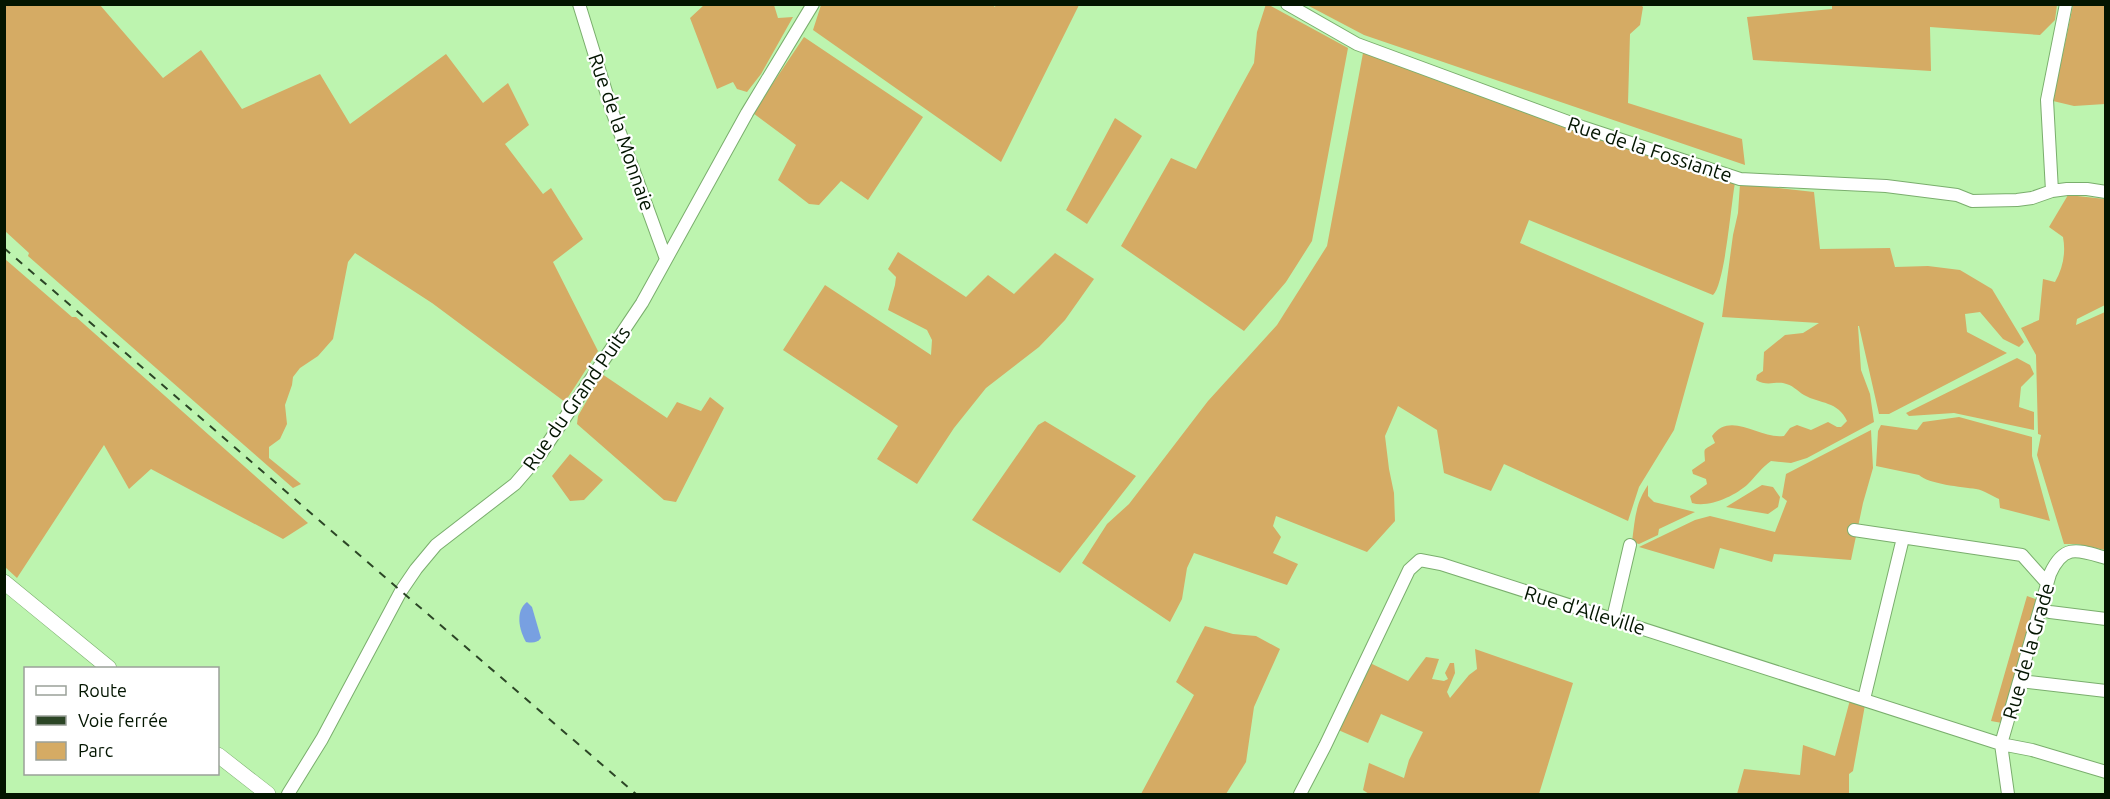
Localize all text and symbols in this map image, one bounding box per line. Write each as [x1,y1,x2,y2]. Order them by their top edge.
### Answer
street label: Rue de la Monnaie [584,50,660,214]
street label: Rue de la Fossiante [1565,111,1735,187]
street label: Rue du Grand Puits [518,321,634,475]
street label: Rue de la Grade [1998,580,2058,722]
street label: Rue d'Alleville [1522,581,1648,639]
legend [24,667,219,775]
text: Route [78,680,127,700]
text: Voie ferrée [78,710,168,730]
text: Parc [78,740,113,760]

